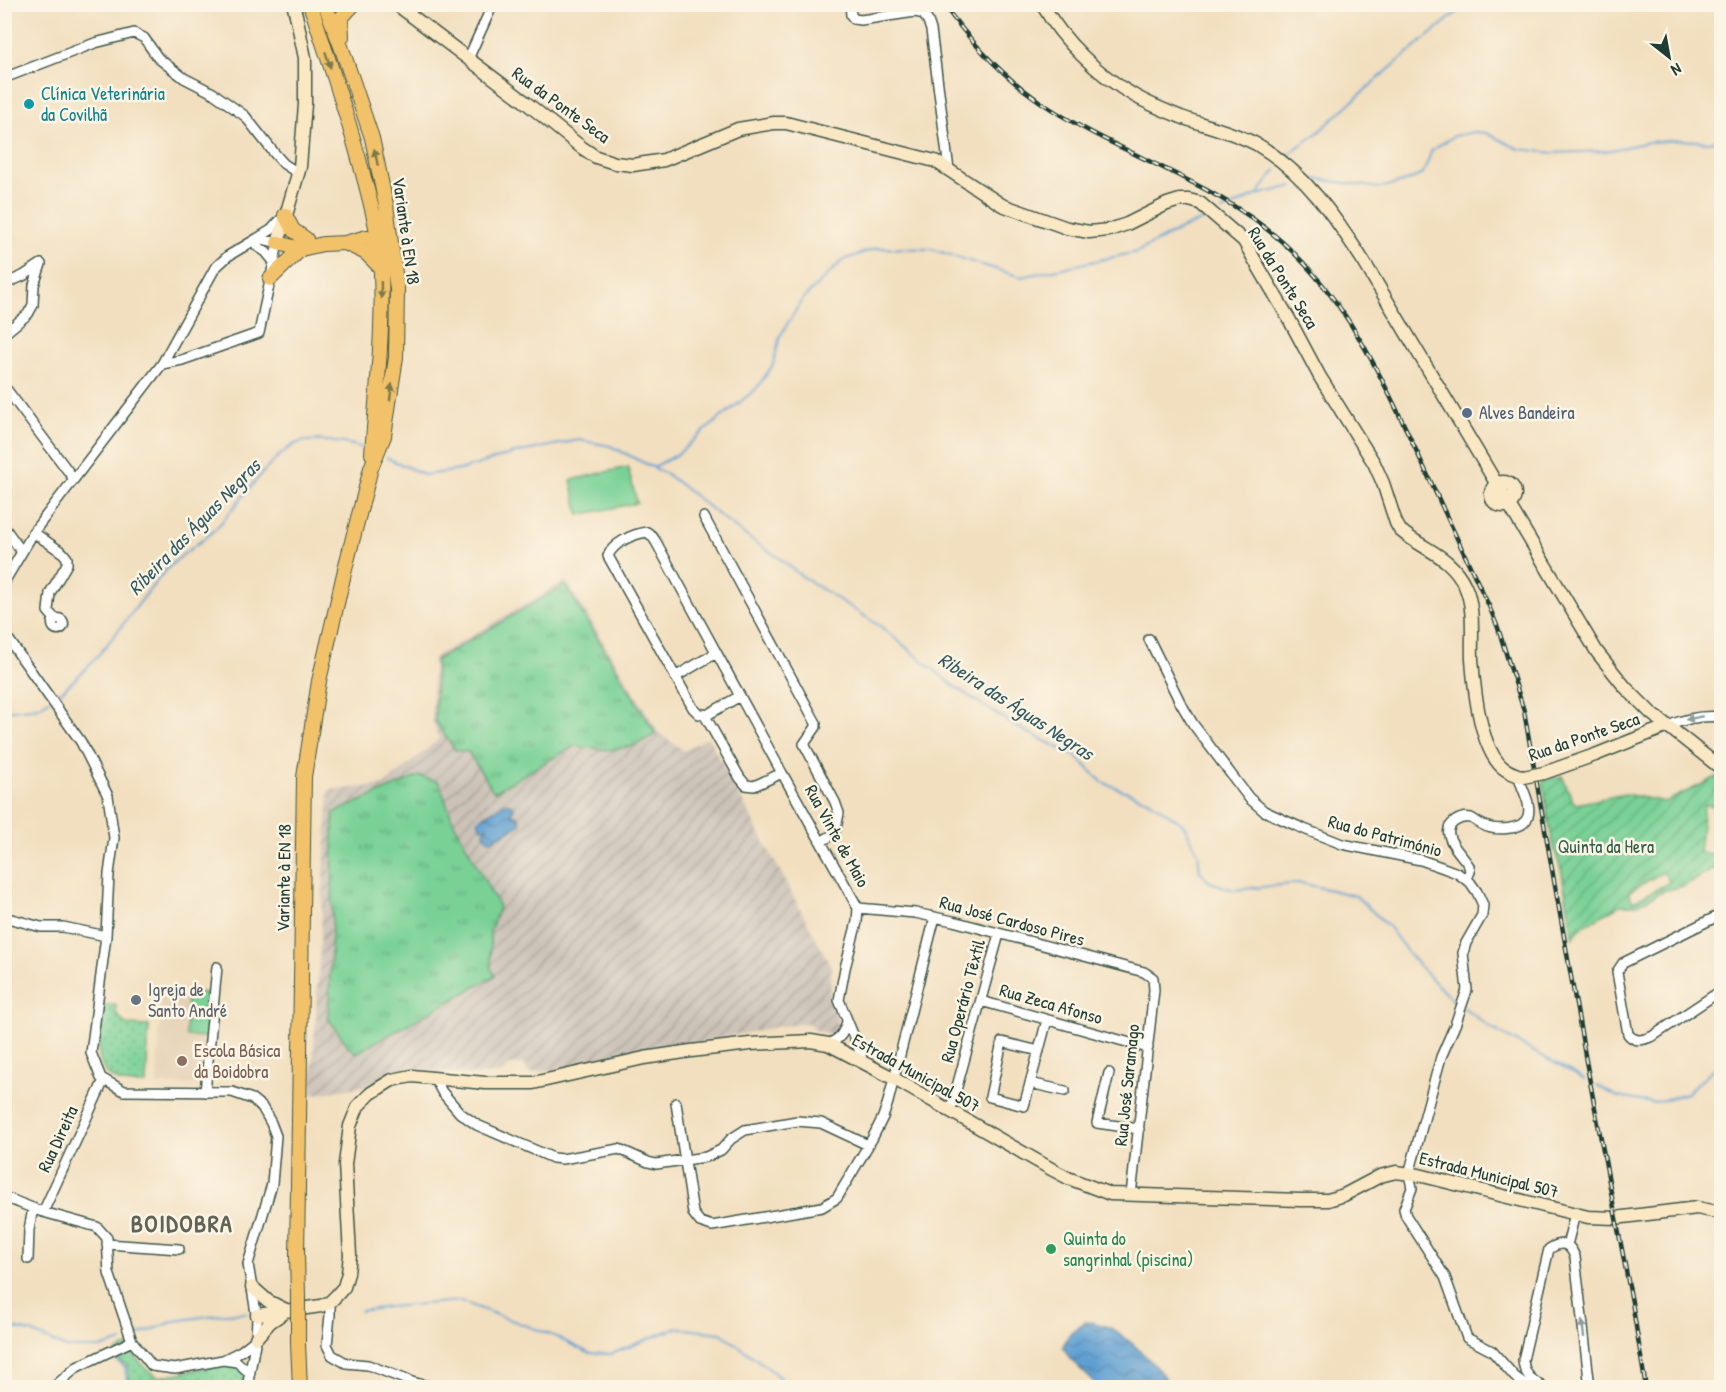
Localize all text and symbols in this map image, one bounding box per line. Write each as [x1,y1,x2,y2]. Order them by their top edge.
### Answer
north arrow [1639,27,1699,87]
one-way arrow [324,51,334,69]
text: N [1667,58,1686,82]
street label: Rua da Ponte Seca [507,60,615,149]
place label: Clínica Veterinária da Covilhã [41,81,165,127]
marker: Clínica Veterinária da Covilhã [22,97,36,111]
one-way arrow [371,147,380,166]
street label: Variante à EN 18 [387,176,426,286]
street label: Rua da Ponte Seca [1242,222,1325,333]
one-way arrow [377,280,386,299]
one-way arrow [386,382,395,401]
place label: Alves Bandeira [1479,400,1575,425]
marker: Alves Bandeira [1460,406,1474,420]
water label: Ribeira das Águas Negras [121,451,268,601]
water label: Ribeira das Águas Negras [933,645,1101,768]
street label: Rua da Ponte Seca [1525,706,1643,767]
one-way arrow [1684,714,1703,723]
street label: Rua Vinte de Maio [799,780,876,892]
street label: Rua do Património [1326,808,1445,863]
street label: Variante à EN 18 [270,824,297,932]
park label: Quinta da Hera [1558,834,1654,859]
street label: Rua José Cardoso Pires [937,889,1087,952]
street label: Rua Operário Têxtil [934,936,991,1065]
place label: Igreja de Santo André [148,977,227,1023]
street label: Rua Zeca Afonso [997,977,1105,1030]
marker: Igreja de Santo André [129,993,143,1007]
street label: Rua José Saramago [1108,1023,1145,1147]
street label: Estrada Municipal 507 [848,1027,985,1118]
place label: Escola Básica da Boidobra [194,1038,280,1084]
marker: Escola Básica da Boidobra [175,1054,189,1068]
street label: Rua Direita [31,1102,84,1176]
street label: Estrada Municipal 507 [1417,1145,1561,1204]
district label: BOIDOBRA [131,1207,233,1239]
place label: Quinta do sangrinhal (piscina) [1063,1226,1193,1272]
marker: Quinta do sangrinhal (piscina) [1044,1242,1058,1256]
one-way arrow [1579,1320,1588,1339]

